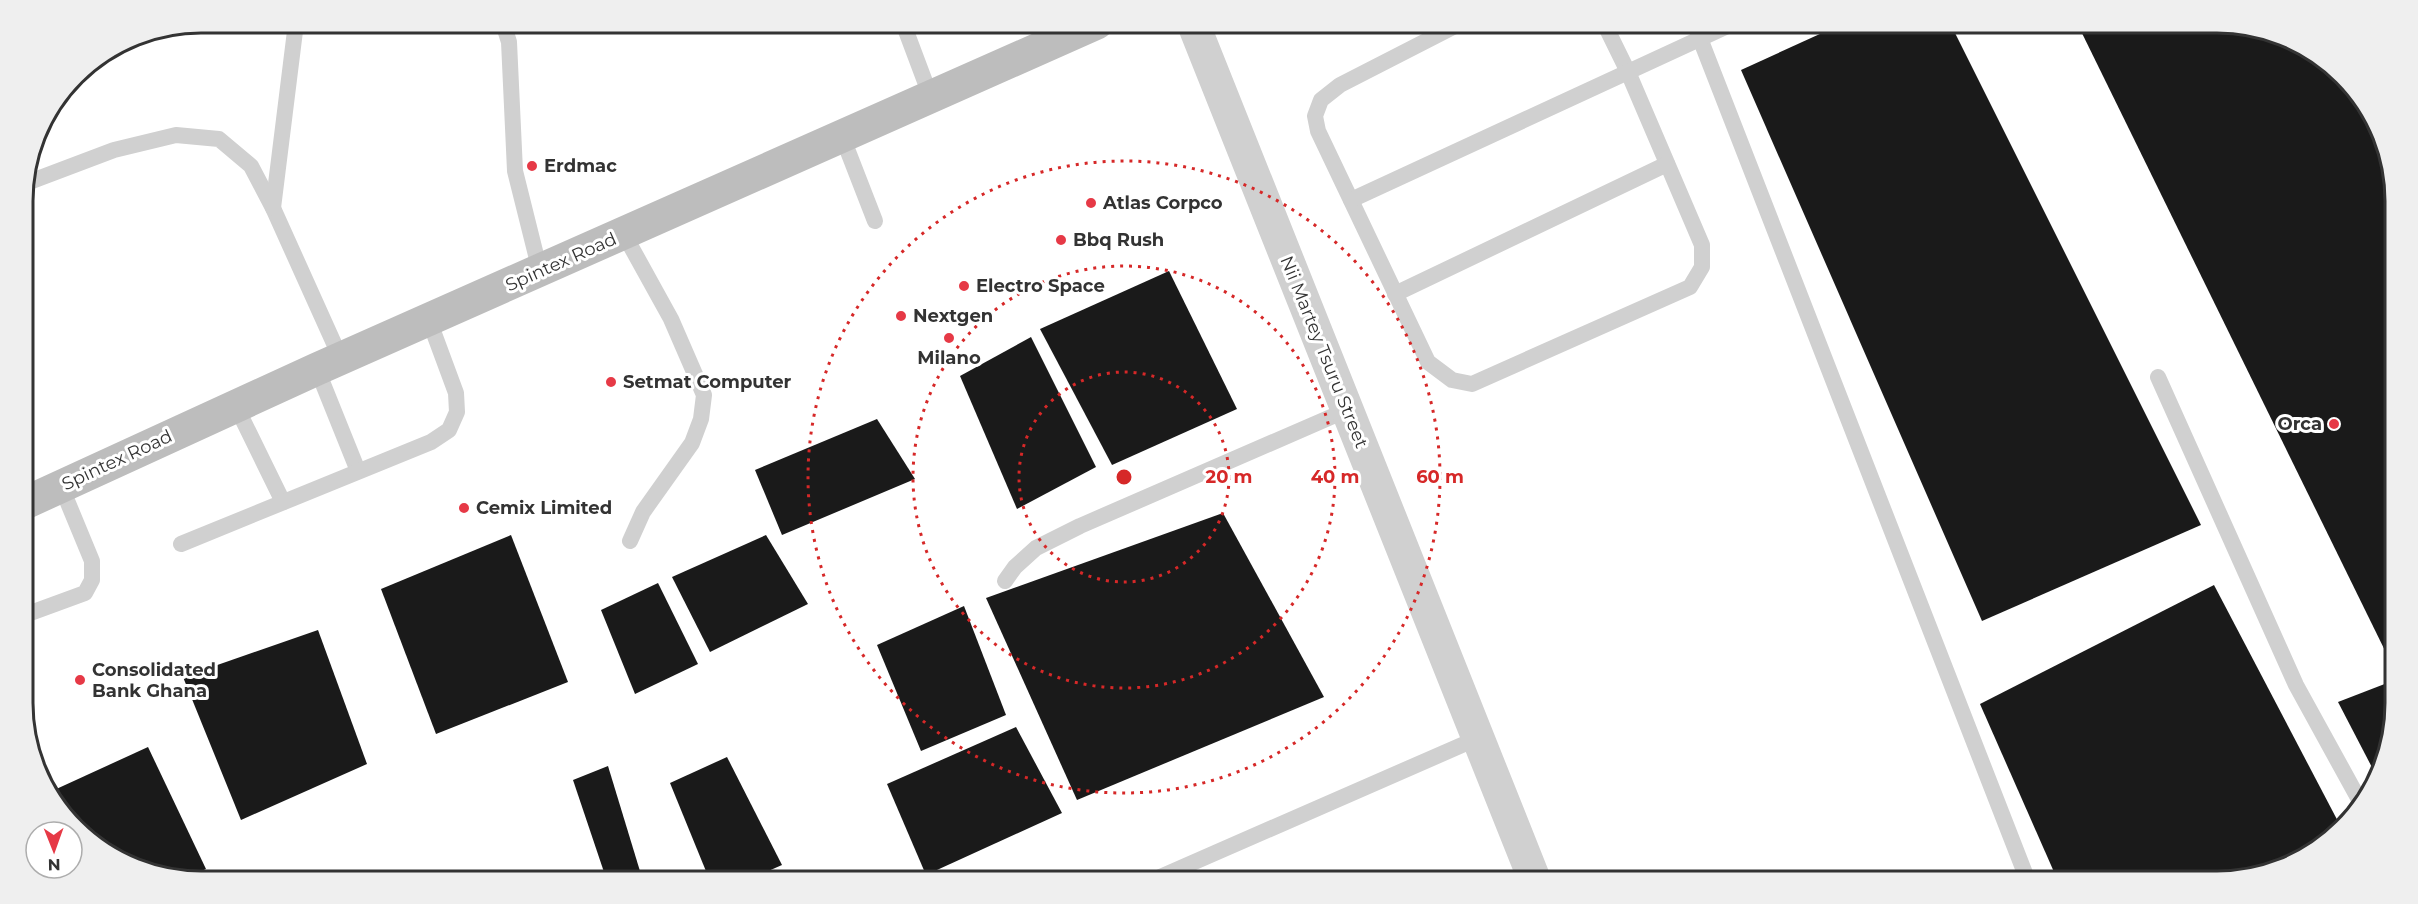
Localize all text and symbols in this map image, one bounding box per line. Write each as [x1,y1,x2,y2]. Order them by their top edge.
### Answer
place label: Erdmac [544,155,617,177]
marker: Erdmac [525,159,539,173]
place label: Atlas Corpco [1102,192,1223,214]
marker: Atlas Corpco [1084,196,1098,210]
street label: Spintex Road [502,228,620,296]
place label: Bbq Rush [1073,229,1164,251]
marker: Bbq Rush [1054,233,1068,247]
street label: Nii Martey Tsuru Street [1275,253,1373,451]
place label: Electro Space [976,275,1105,297]
marker: Electro Space [957,279,971,293]
place label: Nextgen [913,305,993,327]
marker: Nextgen [894,309,908,323]
marker: Milano [942,331,956,345]
place label: Milano [917,347,981,369]
place label: Setmat Computer [623,371,792,393]
marker: Setmat Computer [604,375,618,389]
place label: Orca [2277,413,2322,435]
marker: Orca [2327,417,2341,431]
street label: Spintex Road [58,425,176,495]
text: 20 m [1206,466,1252,488]
text: 40 m [1311,466,1359,488]
text: 60 m [1416,466,1464,488]
centre of rings [1114,467,1134,487]
place label: Cemix Limited [476,497,612,519]
marker: Cemix Limited [457,501,471,515]
place label: Consolidated Bank Ghana [92,659,216,702]
marker: Consolidated Bank Ghana [73,673,87,687]
north arrow [24,820,84,880]
text: N [48,855,61,874]

